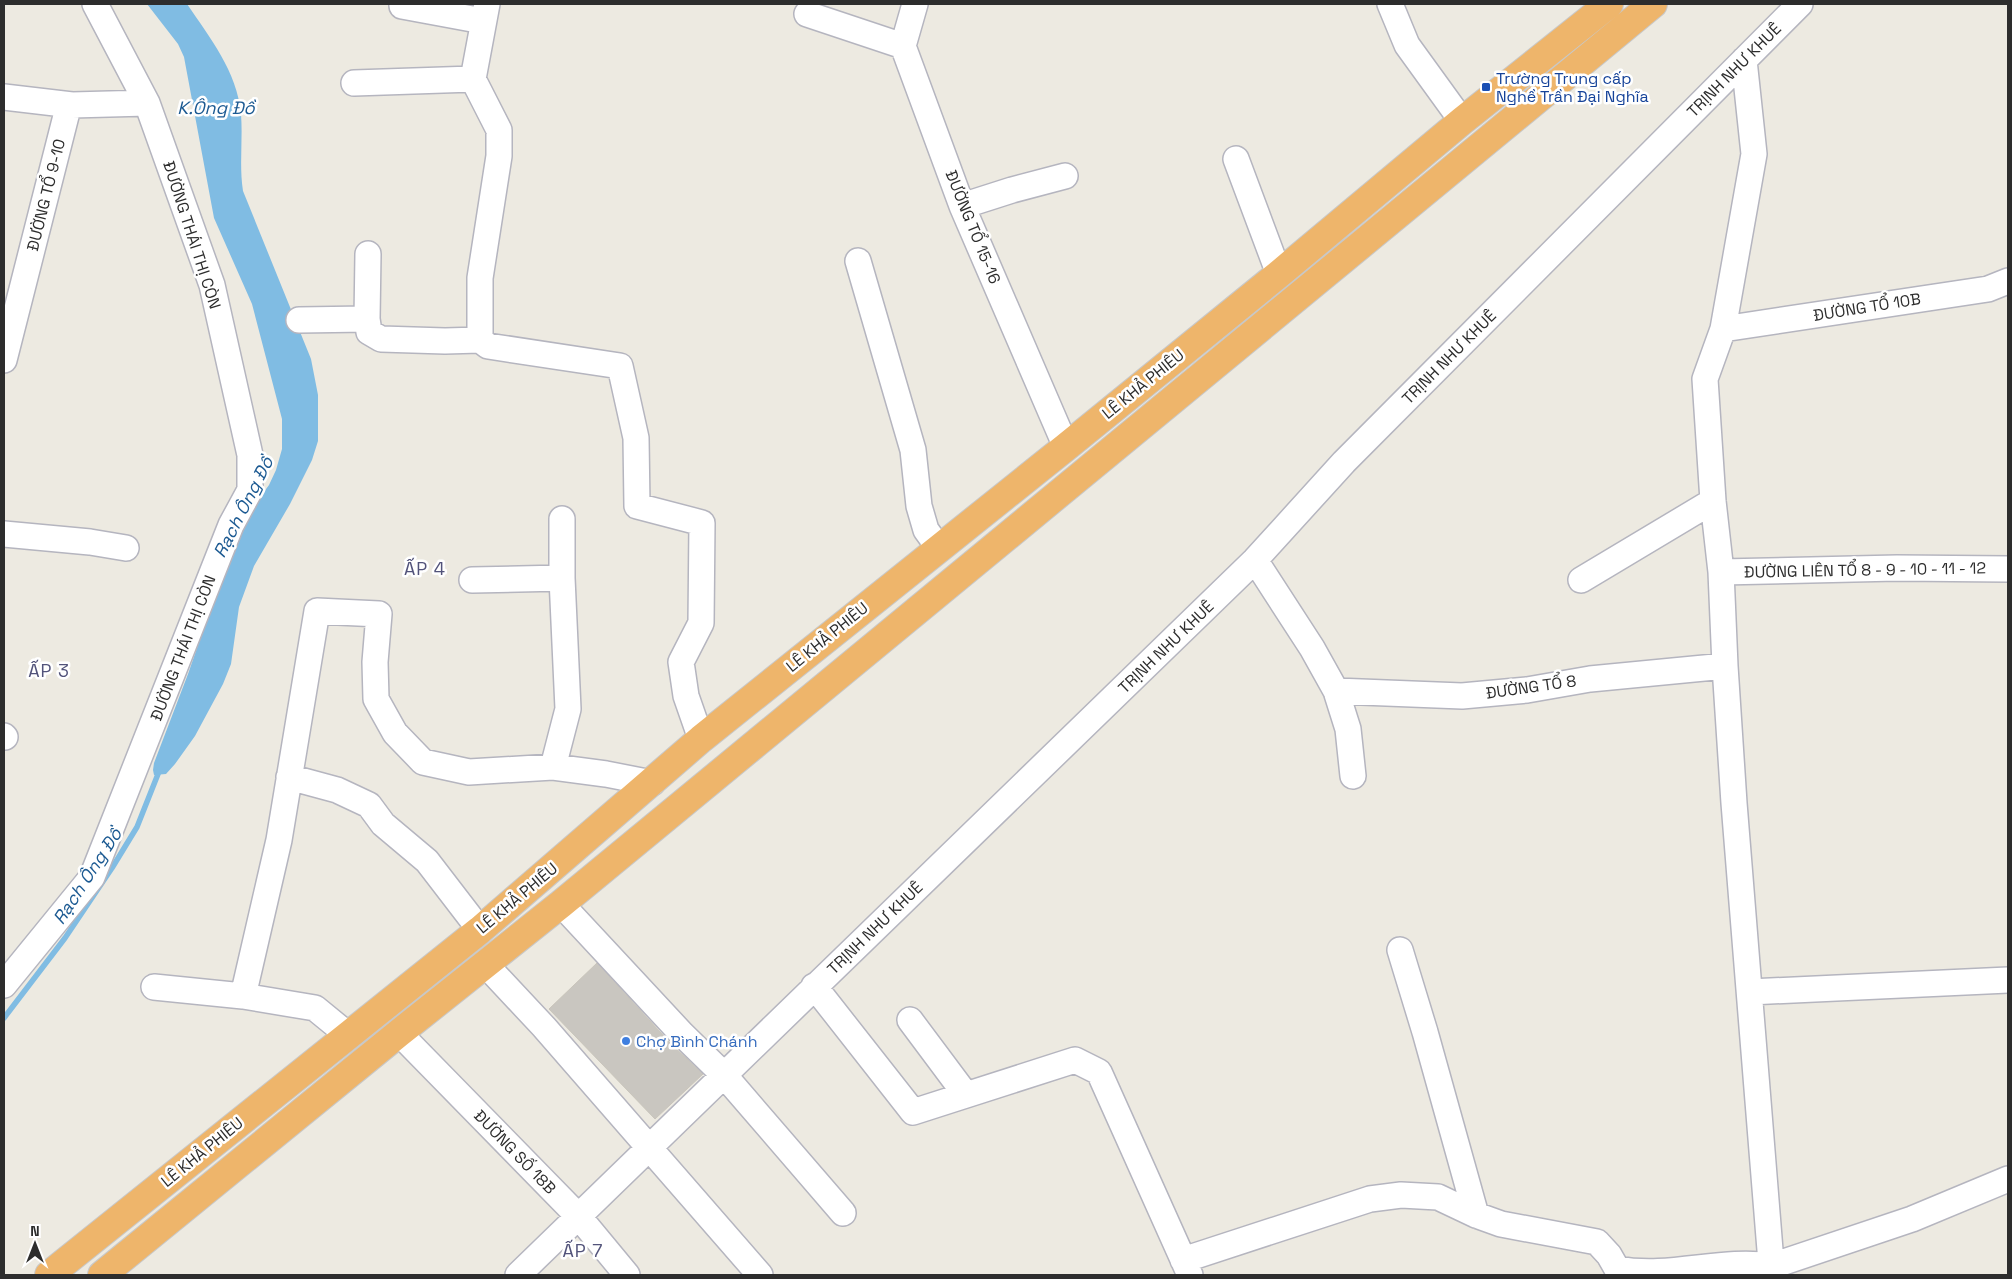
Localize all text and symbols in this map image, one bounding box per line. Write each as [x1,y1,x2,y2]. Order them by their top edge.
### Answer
street label: TRỊNH NHƯ KHUÊ [1682,18,1786,122]
place label: Trường Trung cấp Nghề Trần Đại Nghĩa [1496,68,1649,107]
marker: Trường Trung cấp Nghề Trần Đại Nghĩa [1480,81,1492,93]
water label: K.Ông Đồ [177,96,257,119]
street label: ĐƯỜNG TỔ 9-10 [21,136,70,253]
street label: ĐƯỜNG THÁI THỊ CÒN [158,158,226,312]
street label: ĐƯỜNG TỔ 15-16 [941,167,1006,287]
street label: ĐƯỜNG TỔ 10B [1812,287,1922,326]
street label: TRỊNH NHƯ KHUÊ [1397,305,1501,409]
street label: LÊ KHẢ PHIÊU [1098,344,1188,424]
water label: Rạch Ông Đồ [208,451,279,561]
street label: ĐƯỜNG LIÊN TỔ 8 - 9 - 10 - 11 - 12 [1744,556,1986,583]
district label: ẤP 4 [404,557,446,580]
street label: ĐƯỜNG THÁI THỊ CÒN [146,572,220,724]
street label: TRỊNH NHƯ KHUÊ [1114,596,1218,698]
street label: LÊ KHẢ PHIÊU [782,597,872,677]
district label: ẤP 3 [28,659,70,682]
street label: ĐƯỜNG TỔ 8 [1484,669,1577,704]
water label: Rạch Ông Đồ [47,822,128,928]
street label: LÊ KHẢ PHIÊU [472,858,562,938]
street label: TRỊNH NHƯ KHUÊ [823,877,927,979]
place label: Chợ Bình Chánh [636,1031,757,1052]
marker: Chợ Bình Chánh [620,1035,632,1047]
street label: ĐƯỜNG SỐ 18B [469,1105,561,1199]
street label: LÊ KHẢ PHIÊU [157,1112,247,1192]
north arrow [10,1219,60,1269]
text: N [30,1222,40,1240]
district label: ẤP 7 [563,1239,603,1262]

